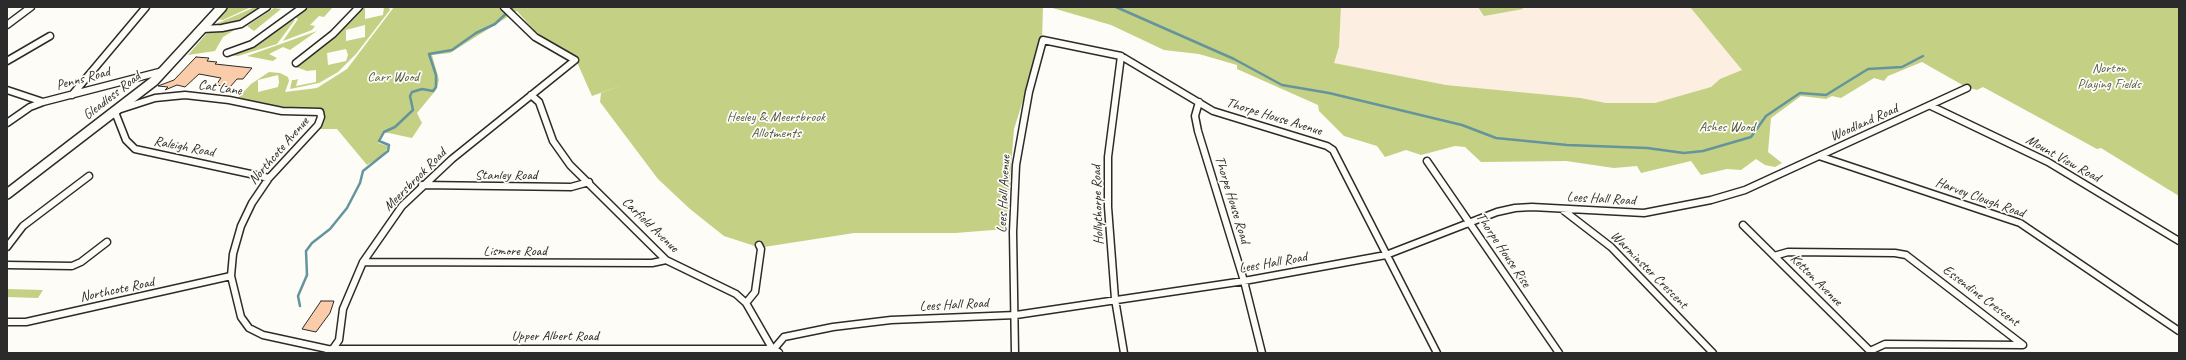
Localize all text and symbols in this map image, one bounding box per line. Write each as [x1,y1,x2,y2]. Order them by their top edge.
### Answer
park label: Norton Playing Fields [2077,60,2141,92]
street label: Penns Road [54,64,112,94]
street label: Gleadless Road [80,68,144,124]
park label: Carr Wood [367,69,419,85]
street label: Cat Lane [197,77,243,99]
street label: Thorpe House Avenue [1224,94,1324,140]
street label: Woodland Road [1828,101,1900,145]
park label: Heeley & Meersbrook Allotments [727,109,825,142]
street label: Northcote Avenue [245,114,313,188]
park label: Ashes Wood [1699,119,1755,135]
street label: Mount View Road [2023,132,2103,186]
street label: Raleigh Road [152,133,216,161]
street label: Meersbrook Road [380,145,450,215]
street label: Thorpe House Road [1211,154,1253,246]
street label: Lees Hall Avenue [994,155,1014,233]
street label: Hollythorpe Road [1088,165,1108,245]
street label: Stanley Road [475,167,537,183]
street label: Harvey Clough Road [1933,174,2027,222]
street label: Lees Hall Road [1566,189,1636,209]
street label: Carfield Avenue [618,194,682,256]
street label: Thorpe House Rise [1472,209,1534,291]
street label: Warminster Crescent [1607,228,1691,312]
street label: Lismore Road [483,243,547,259]
street label: Lees Hall Road [1238,249,1308,277]
street label: Ketton Avenue [1786,250,1846,310]
street label: Essendine Crescent [1939,262,2023,330]
street label: Northcote Road [78,274,156,306]
street label: Lees Hall Road [919,295,989,315]
street label: Upper Albert Road [512,328,598,344]

